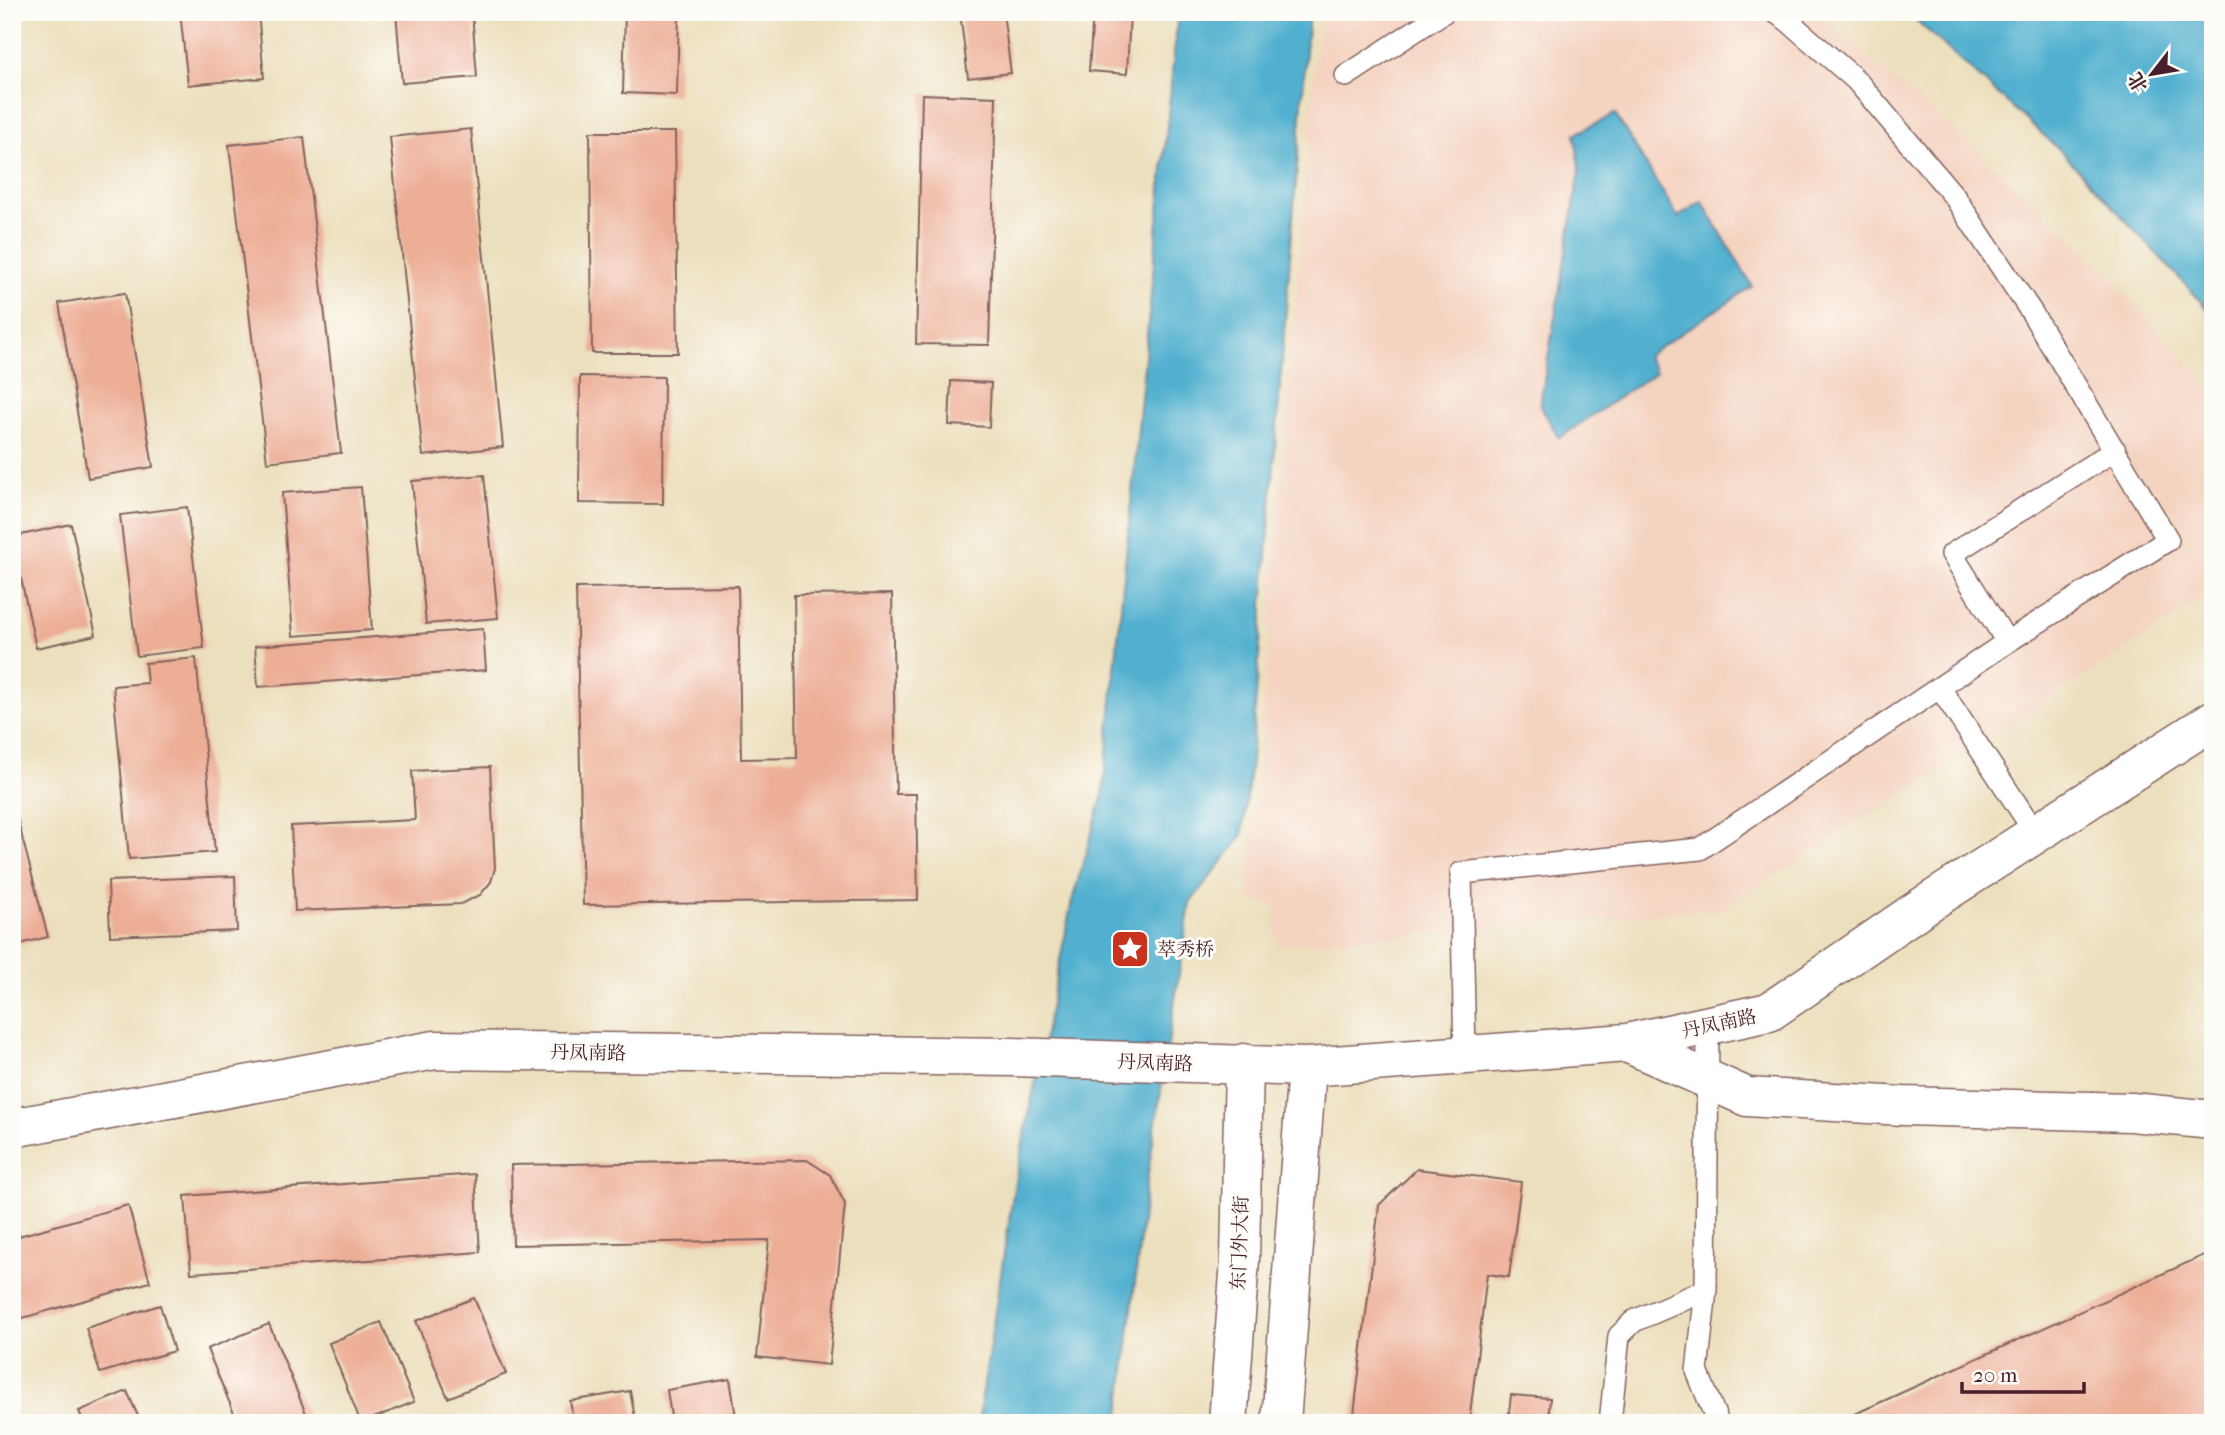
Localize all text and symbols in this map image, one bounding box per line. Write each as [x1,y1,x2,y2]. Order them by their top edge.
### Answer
north arrow [2116,38,2186,108]
text: 北 [2124,68,2153,96]
place icon: 萃秀桥 [1109,928,1151,970]
place label: 萃秀桥 [1157,939,1214,961]
street label: 丹凤南路 [1680,1005,1759,1043]
street label: 丹凤南路 [550,1041,626,1065]
street label: 丹凤南路 [1117,1051,1193,1075]
street label: 东门外大街 [1227,1195,1253,1291]
scale bar [1962,1351,2085,1395]
text: 20 m [1973,1363,2018,1387]

